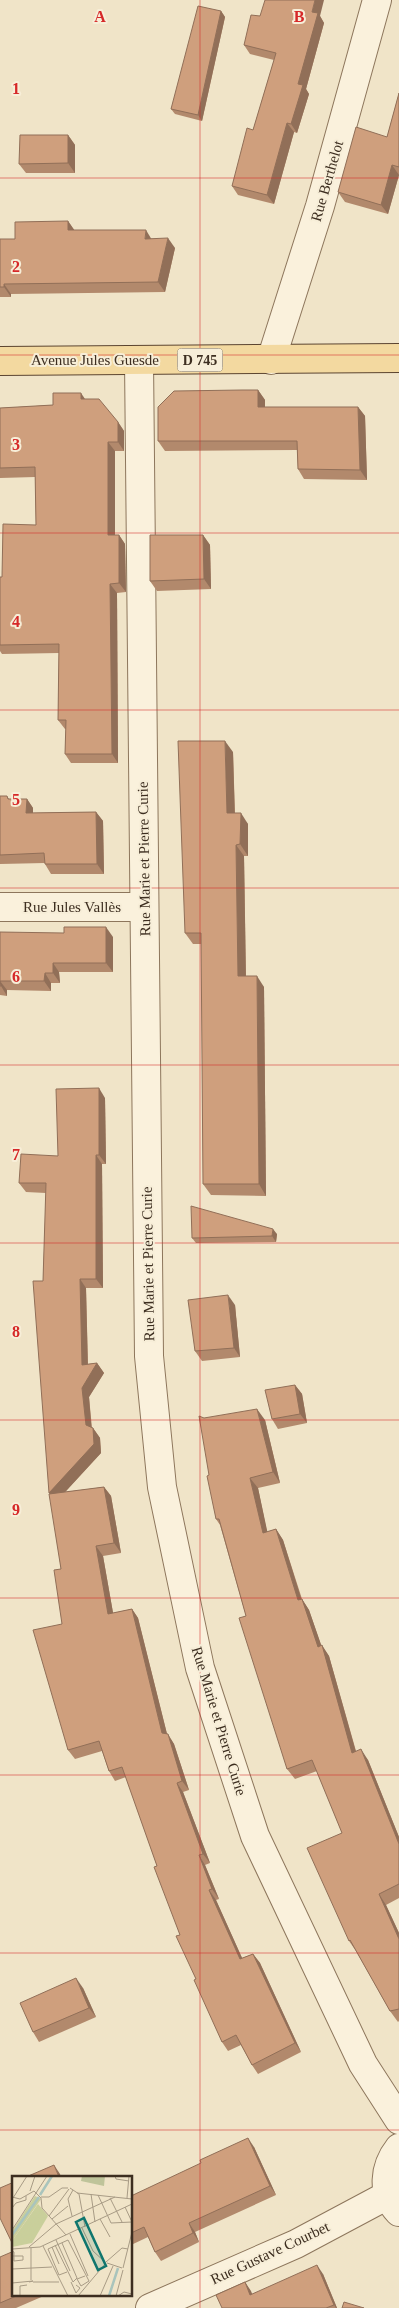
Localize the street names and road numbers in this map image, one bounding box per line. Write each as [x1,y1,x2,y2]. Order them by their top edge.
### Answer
street label: Rue Berthelot [308,138,346,223]
road number: D 745 [178,348,222,372]
street label: Avenue Jules Guesde [31,352,159,368]
street label: Rue Marie et Pierre Curie [135,781,153,937]
street label: Rue Jules Vallès [23,899,121,915]
street label: Rue Marie et Pierre Curie [139,1186,157,1342]
street label: Rue Marie et Pierre Curie [189,1645,249,1798]
street label: Rue Gustave Courbet [208,2218,333,2288]

